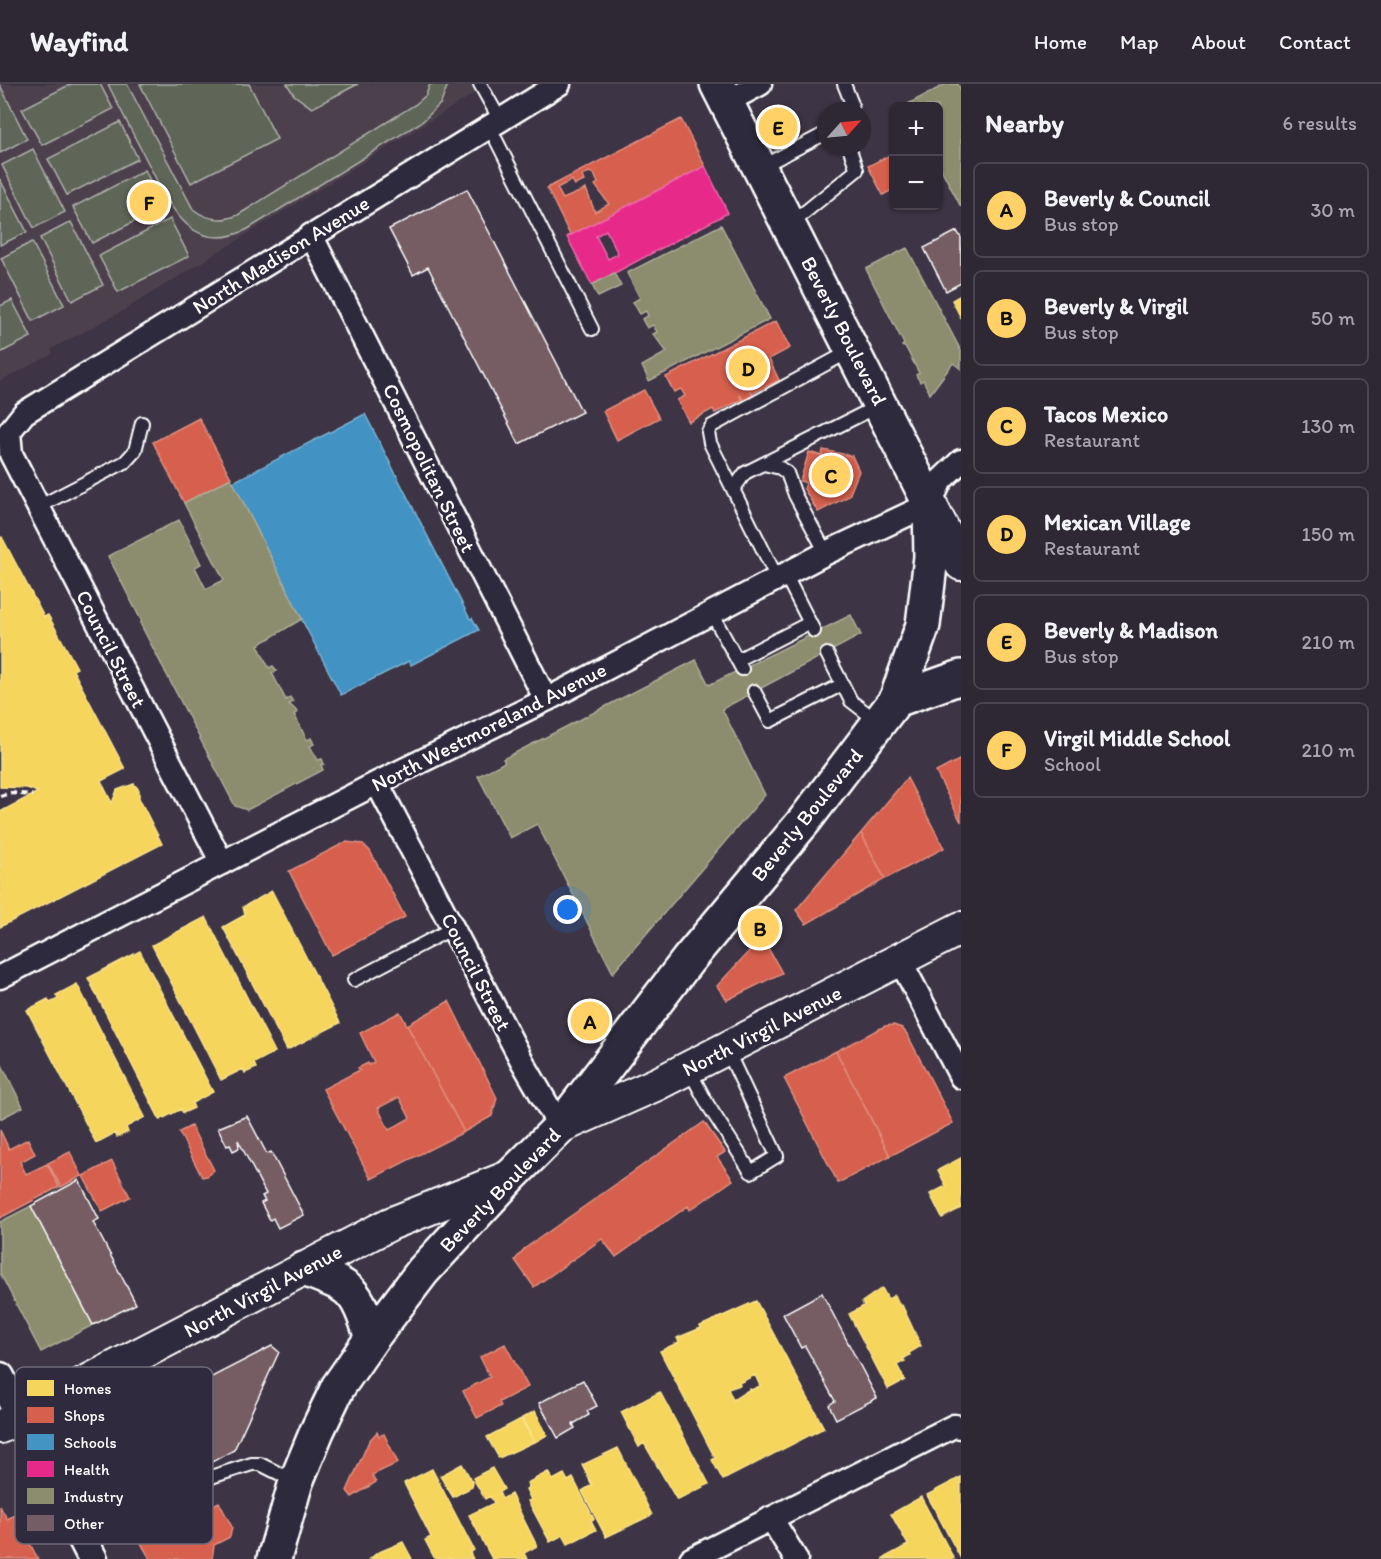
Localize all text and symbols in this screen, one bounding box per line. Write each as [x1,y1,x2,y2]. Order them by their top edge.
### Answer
text: Wayfind [30,24,128,58]
text: Home [1034,29,1087,54]
text: Map [1120,29,1159,54]
text: About [1192,29,1246,54]
text: Contact [1279,29,1351,54]
north arrow [817,102,871,156]
map controls [889,102,943,210]
button: + [889,102,943,156]
pin: E [758,104,798,150]
text: Nearby [985,107,1064,139]
text: 6 results [1283,111,1357,135]
button: − [889,156,943,210]
pin: F [130,180,168,224]
text: Beverly & Council [1044,185,1210,212]
street label: North Madison Avenue [188,190,374,319]
text: A [1000,198,1013,222]
text: 30 m [1310,198,1355,222]
text: Bus stop [1044,212,1119,236]
street label: Beverly Boulevard [796,252,893,409]
text: Beverly & Virgil [1044,293,1188,320]
text: B [1000,306,1013,330]
text: 50 m [1311,306,1355,330]
text: Bus stop [1044,320,1119,344]
pin: D [728,346,768,390]
street label: Cosmopolitan Street [378,379,481,556]
text: Tacos Mexico [1044,401,1168,428]
text: C [1000,414,1013,438]
text: 130 m [1301,414,1355,438]
text: Restaurant [1044,428,1140,452]
pin: C [812,452,850,498]
text: Mexican Village [1044,509,1191,536]
text: D [1000,522,1013,546]
text: 150 m [1302,522,1355,546]
text: Restaurant [1044,536,1140,560]
street label: Council Street [71,586,152,712]
text: Beverly & Madison [1044,617,1218,644]
text: E [1001,630,1012,654]
text: 210 m [1302,630,1355,654]
text: Bus stop [1044,644,1119,668]
street label: North Westmoreland Avenue [367,656,610,797]
text: Virgil Middle School [1044,725,1230,752]
text: F [1001,738,1012,762]
text: 210 m [1302,738,1355,762]
street label: Beverly Boulevard [745,743,868,886]
text: School [1044,752,1101,776]
your location [553,895,582,924]
pin: B [740,906,780,950]
street label: Council Street [436,909,517,1035]
street label: North Virgil Avenue [678,980,846,1082]
pin: A [570,998,610,1044]
street label: Beverly Boulevard [434,1122,565,1257]
street label: North Virgil Avenue [179,1238,346,1343]
legend [15,1367,213,1544]
text: Homes [64,1379,111,1398]
text: Shops [64,1406,105,1425]
text: Schools [64,1433,117,1452]
text: Health [64,1460,110,1479]
text: Industry [64,1487,124,1506]
text: Other [64,1514,104,1533]

